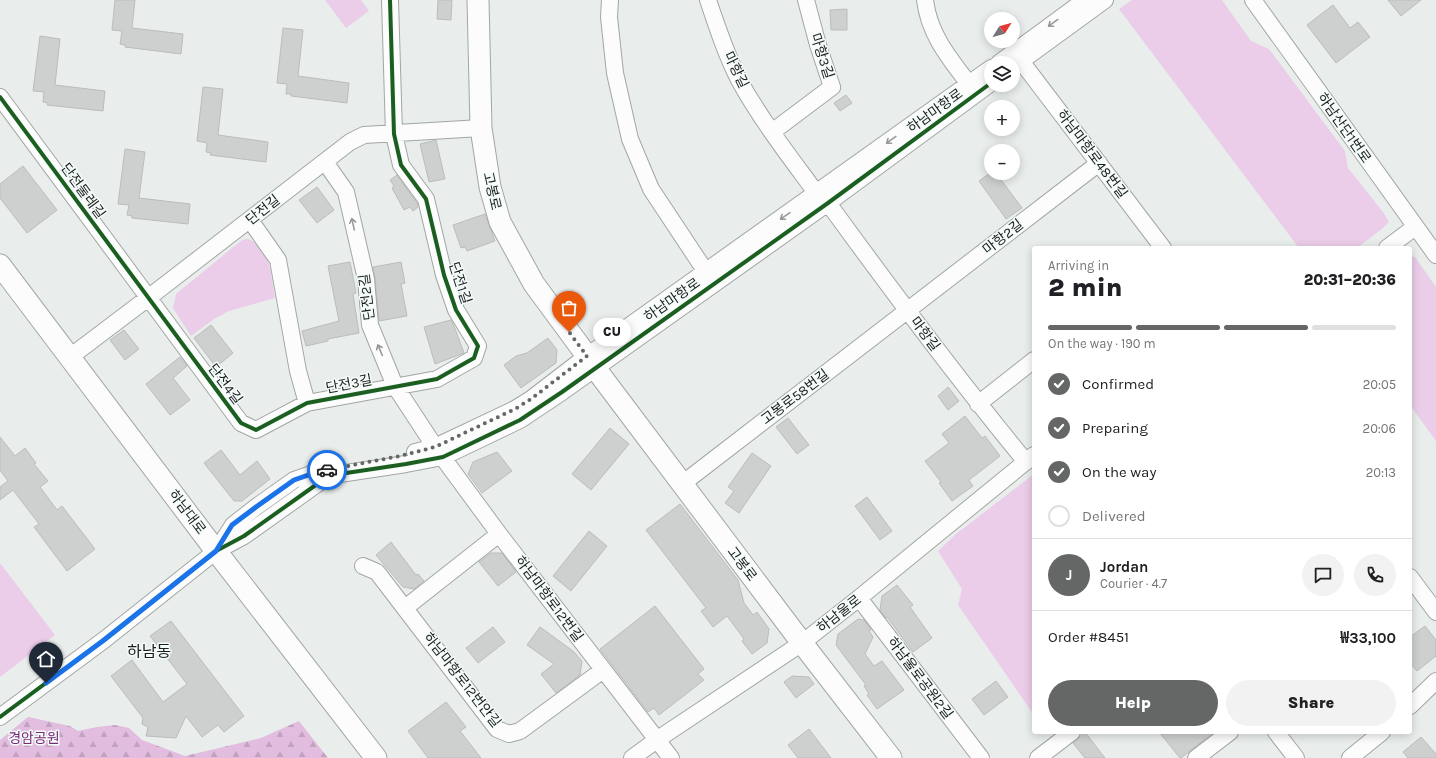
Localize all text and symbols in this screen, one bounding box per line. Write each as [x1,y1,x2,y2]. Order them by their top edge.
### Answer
north arrow [984,12,1020,48]
map controls [984,12,1020,180]
one-way arrow [1048,19,1059,27]
street label: 마항3길 [807,31,837,81]
street label: 마항길 [720,49,752,91]
button: layers [984,56,1020,92]
street label: 하남마항로 [904,85,966,137]
street label: 하남산단1번로 [1314,90,1375,167]
button: + [984,100,1020,136]
street label: 하남마항로48번길 [1053,106,1131,202]
one-way arrow [886,136,897,144]
button: − [984,144,1020,180]
street label: 단전둘레길 [57,160,109,222]
street label: 고봉로 [479,170,505,212]
street label: 단전길 [243,191,283,229]
one-way arrow [779,212,790,220]
street label: 마항2길 [979,216,1027,258]
one-way arrow [349,218,357,231]
text: Arriving in [1048,258,1109,273]
street label: 단전1길 [445,260,475,306]
text: 20:31–20:36 [1304,271,1396,289]
text: 2 min [1048,272,1123,303]
street label: 단전2길 [356,273,378,321]
street label: 하남마항로 [641,275,703,325]
pin [552,291,586,332]
icon: bag [558,297,580,319]
street label: 마항길 [907,313,943,355]
callout: CU [593,318,631,346]
text: CU [603,324,621,339]
text: On the way · 190 m [1048,336,1156,351]
one-way arrow [376,345,383,357]
street label: 단전4길 [204,360,246,408]
street label: 고봉로58번길 [758,366,832,428]
street label: 단전3길 [324,371,374,397]
icon: check [1048,373,1070,395]
text: Confirmed [1082,375,1154,393]
text: 20:05 [1363,377,1396,392]
icon: check [1048,417,1070,439]
text: Preparing [1082,419,1148,437]
text: 20:06 [1363,421,1396,436]
courier [307,450,347,490]
icon: car [316,459,338,481]
icon: check [1048,461,1070,483]
text: On the way [1082,463,1156,481]
text: 20:13 [1366,465,1396,480]
street label: 하남대로 [165,486,209,538]
text: Delivered [1082,507,1146,525]
street label: 고봉로 [724,543,760,585]
street label: 하남마항로12번길 [511,553,587,645]
button: chat [1302,554,1344,596]
button: phone [1354,554,1396,596]
text: Jordan [1100,558,1148,576]
text: J [1066,566,1072,584]
text: Courier · 4.7 [1100,576,1167,591]
street label: 하남울로 [813,591,865,637]
text: Order #8451 [1048,628,1129,646]
street label: 하남마항로12번안길 [420,629,504,731]
text: ₩33,100 [1340,629,1396,647]
street label: 하남울로공원2길 [884,634,956,722]
pin [29,642,63,683]
district label: 하남동 [127,642,171,661]
icon: home [35,648,57,670]
button: Help [1048,680,1218,726]
button: Share [1226,680,1396,726]
park label: 경암공원 [8,730,60,747]

